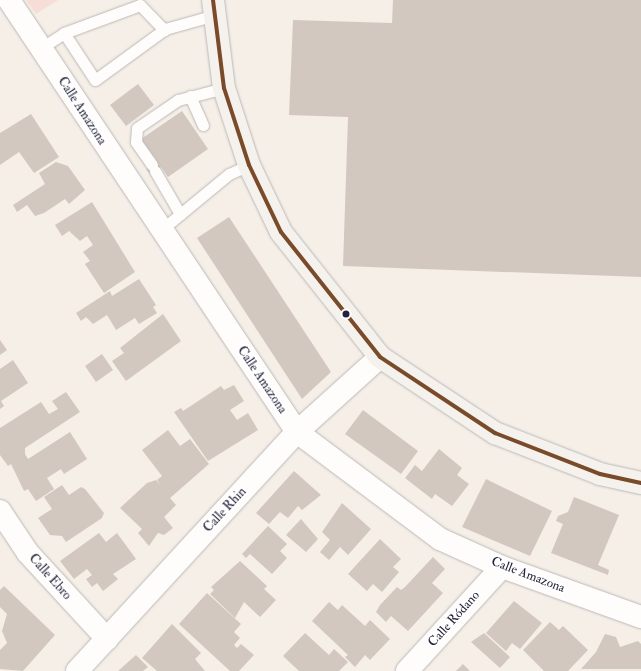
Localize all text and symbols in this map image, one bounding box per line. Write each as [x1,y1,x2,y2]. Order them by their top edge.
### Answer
street label: Calle Amazona [54,74,110,148]
unlabelled marker [341,309,351,319]
street label: Calle Amazona [234,343,290,417]
street label: Calle Rhin [200,484,250,536]
street label: Calle Ebro [25,551,75,603]
street label: Calle Amazona [489,554,567,596]
street label: Calle Ródano [425,588,483,650]

